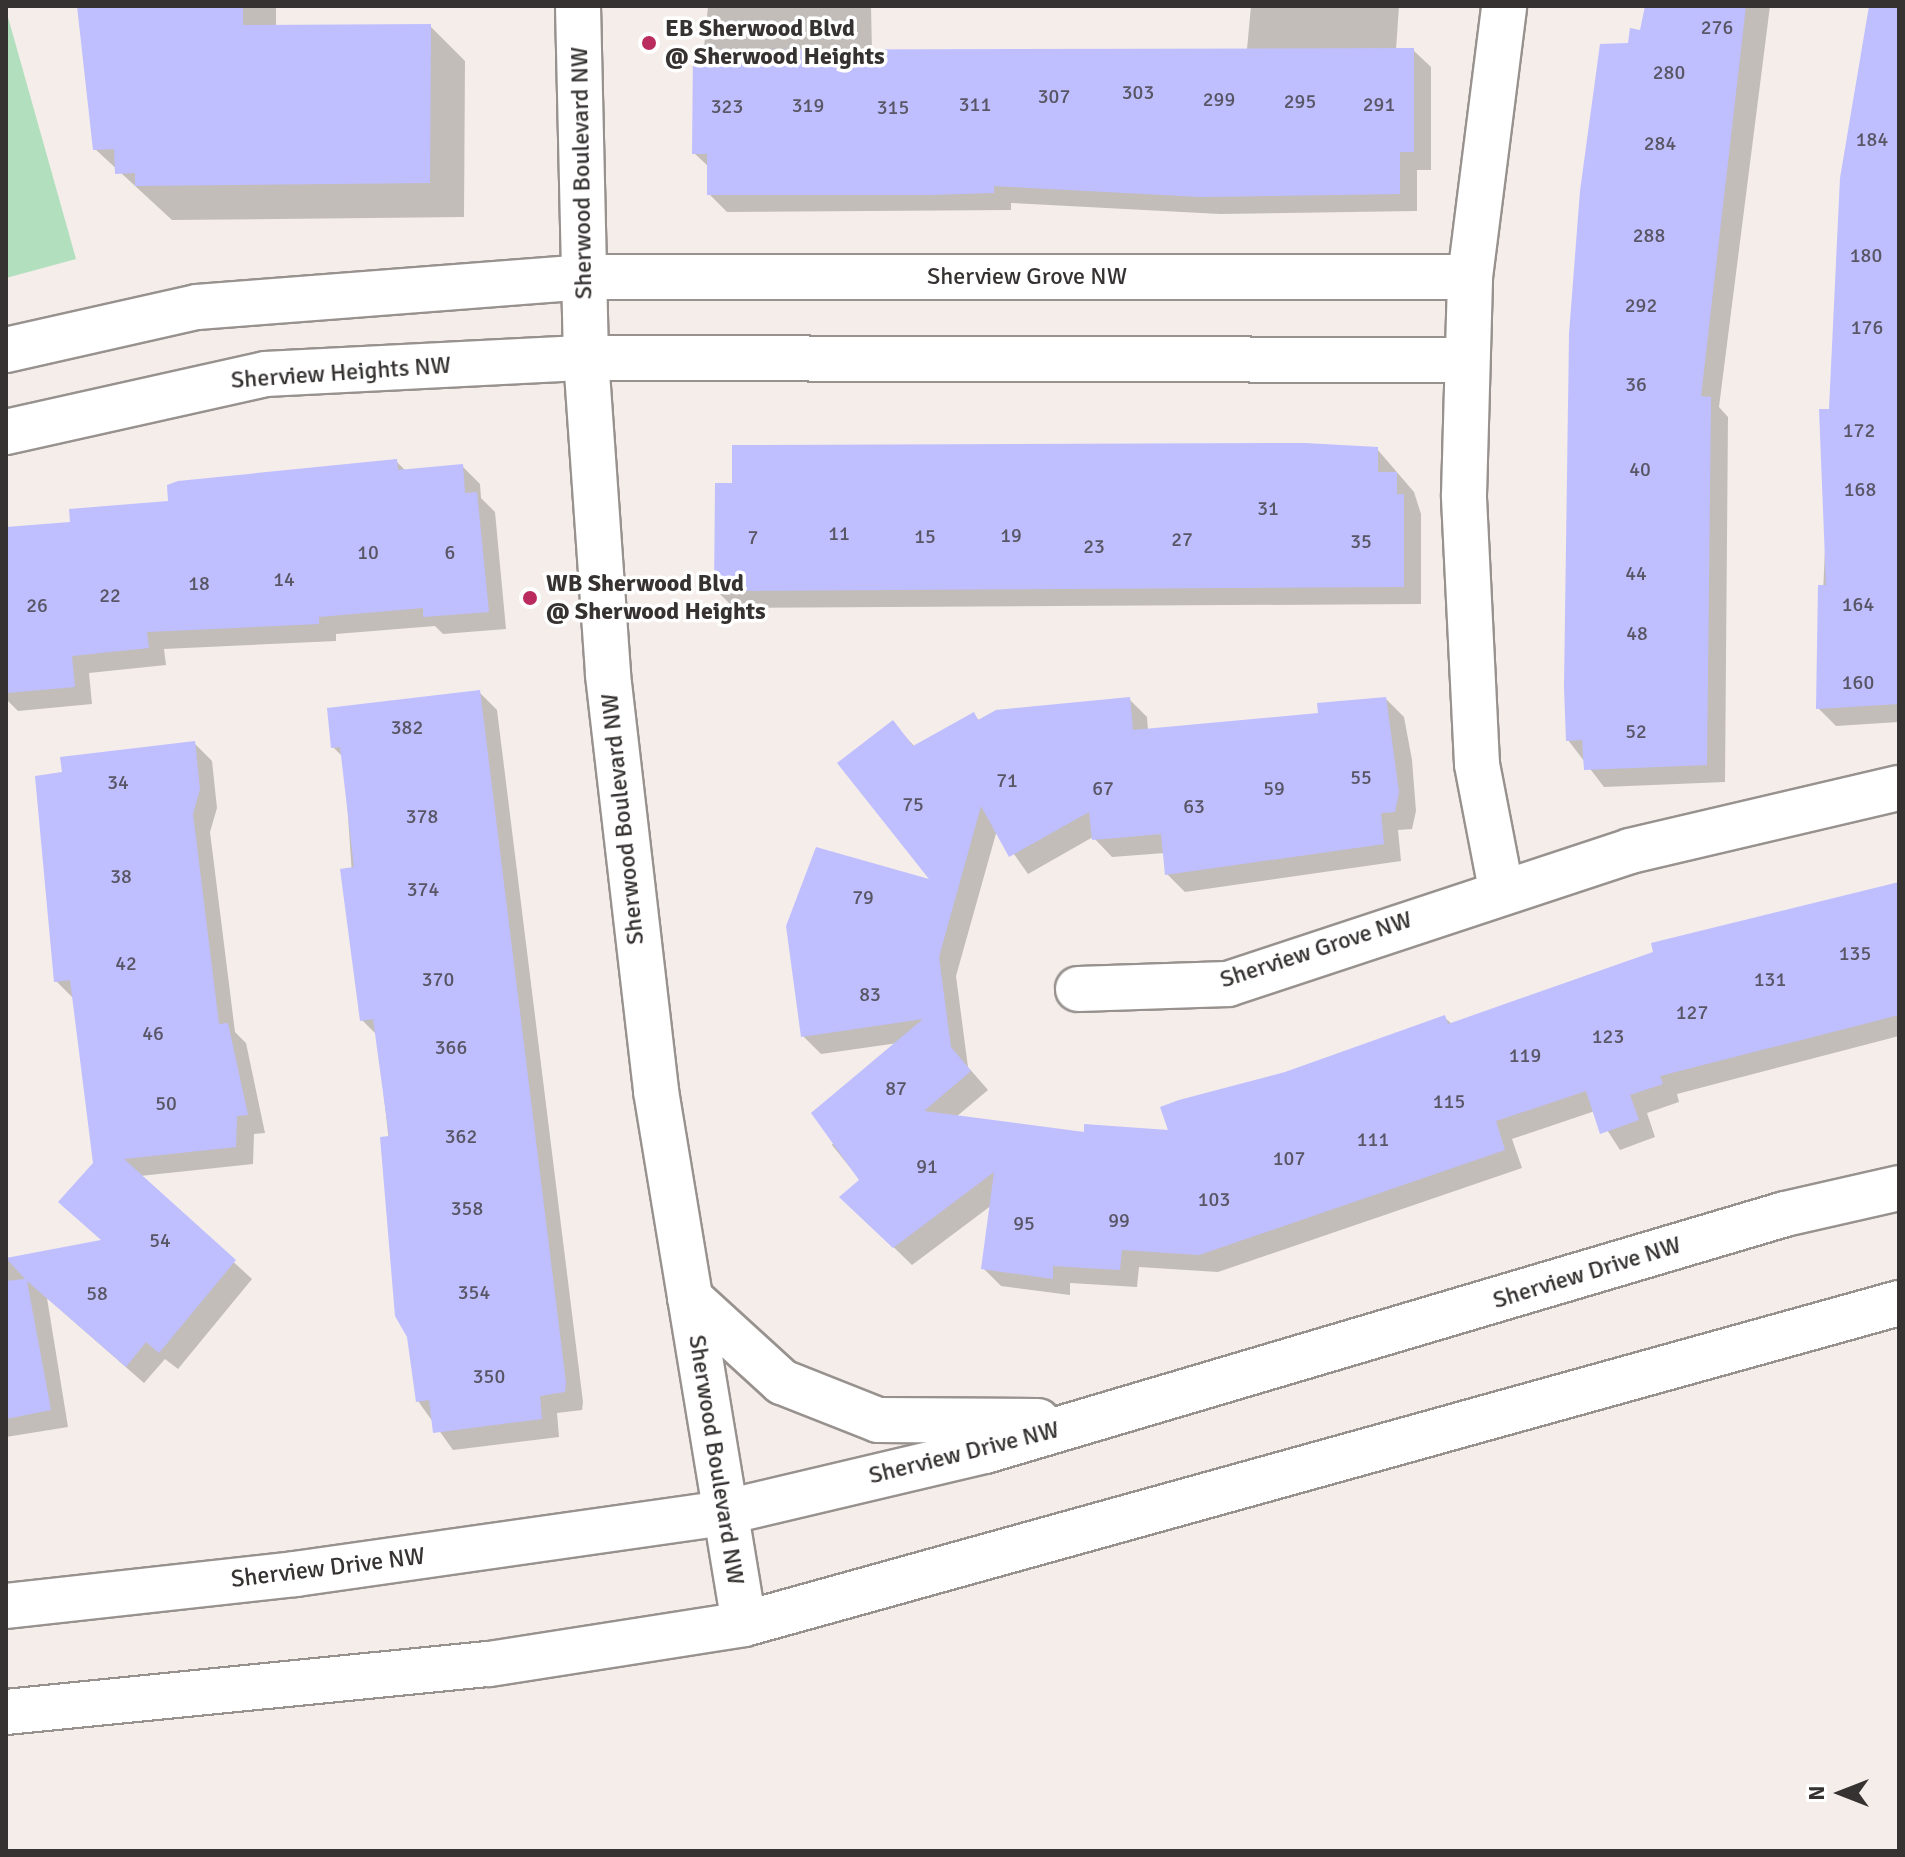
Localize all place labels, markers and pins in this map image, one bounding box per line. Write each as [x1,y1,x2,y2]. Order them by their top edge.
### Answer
place label: EB Sherwood Blvd @ Sherwood Heights [665,15,885,71]
marker: EB Sherwood Blvd @ Sherwood Heights [640,34,658,52]
place label: WB Sherwood Blvd @ Sherwood Heights [546,570,766,626]
marker: WB Sherwood Blvd @ Sherwood Heights [521,589,539,607]

